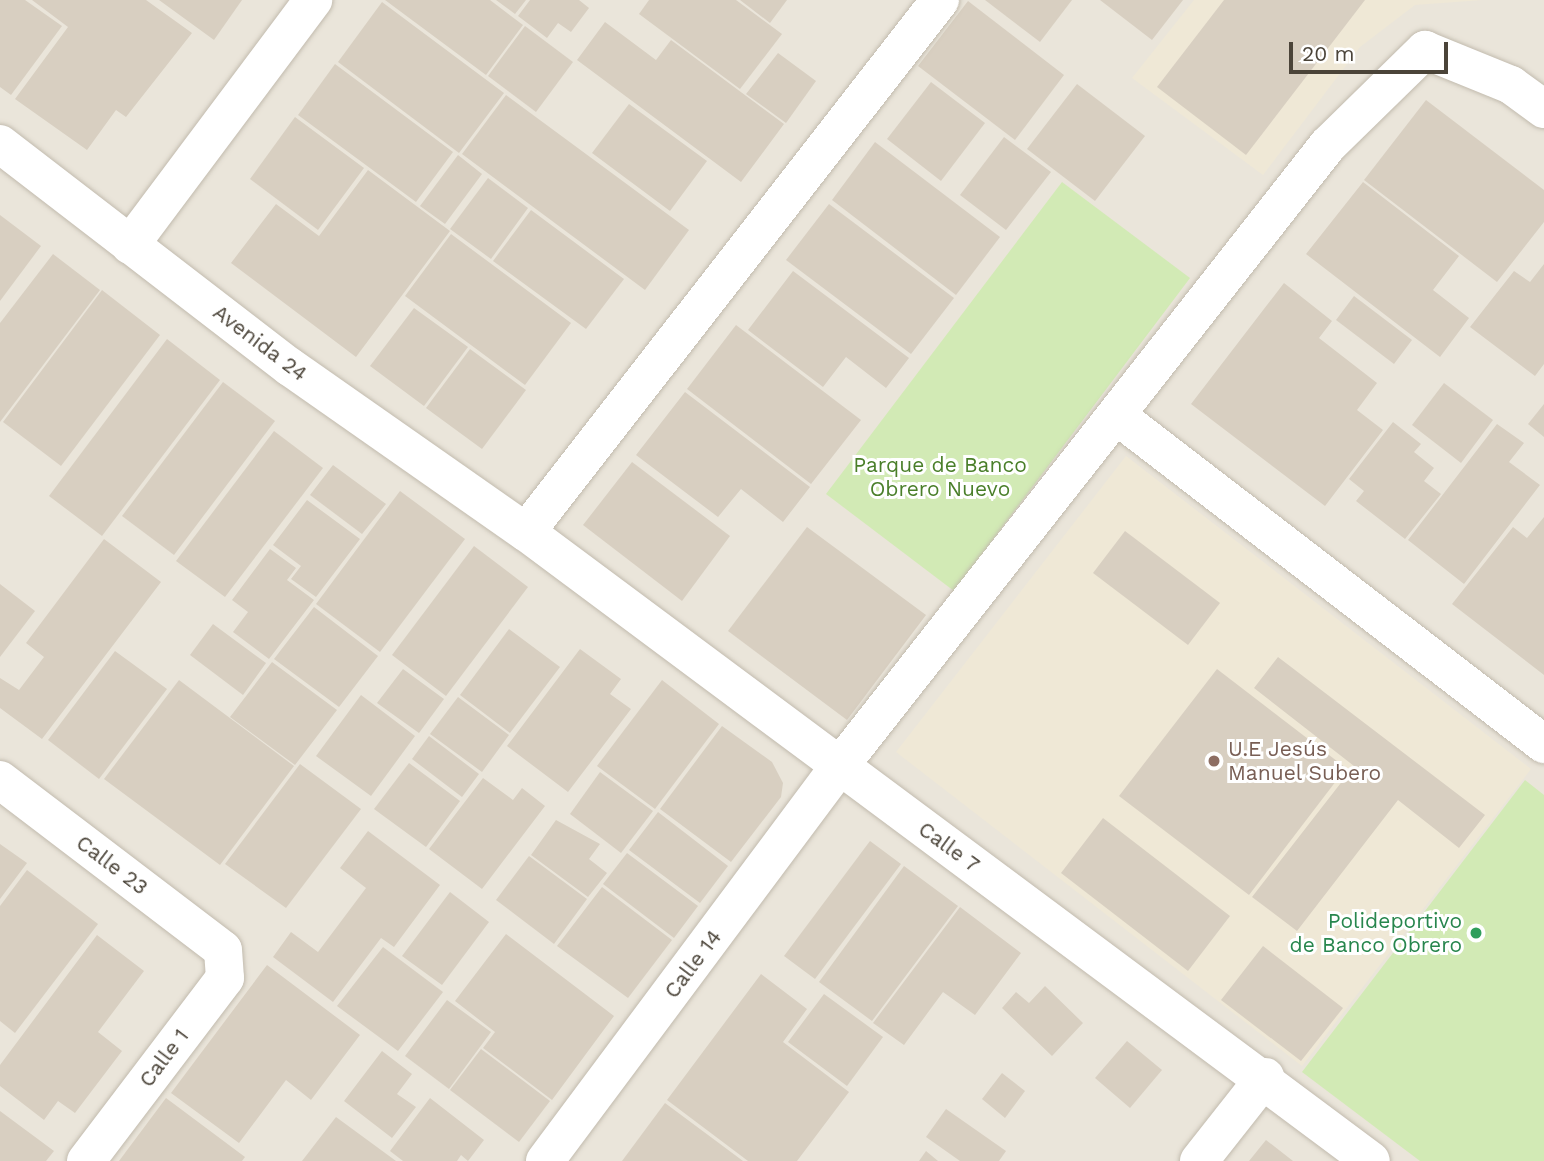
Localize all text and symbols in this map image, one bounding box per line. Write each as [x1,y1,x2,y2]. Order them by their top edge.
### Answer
scale bar [1292,28,1451,72]
text: 20 m [1302,41,1354,66]
street label: Avenida 24 [208,299,312,387]
park label: Parque de Banco Obrero Nuevo [853,452,1027,502]
place label: U.E Jesús Manuel Subero [1228,736,1382,786]
marker: U.E Jesús Manuel Subero [1206,753,1222,769]
street label: Calle 7 [913,816,985,878]
street label: Calle 23 [71,830,153,900]
place label: Polideportivo de Banco Obrero [1289,908,1462,958]
street label: Calle 14 [659,925,727,1003]
marker: Polideportivo de Banco Obrero [1468,925,1484,941]
street label: Calle 1 [134,1024,194,1092]

